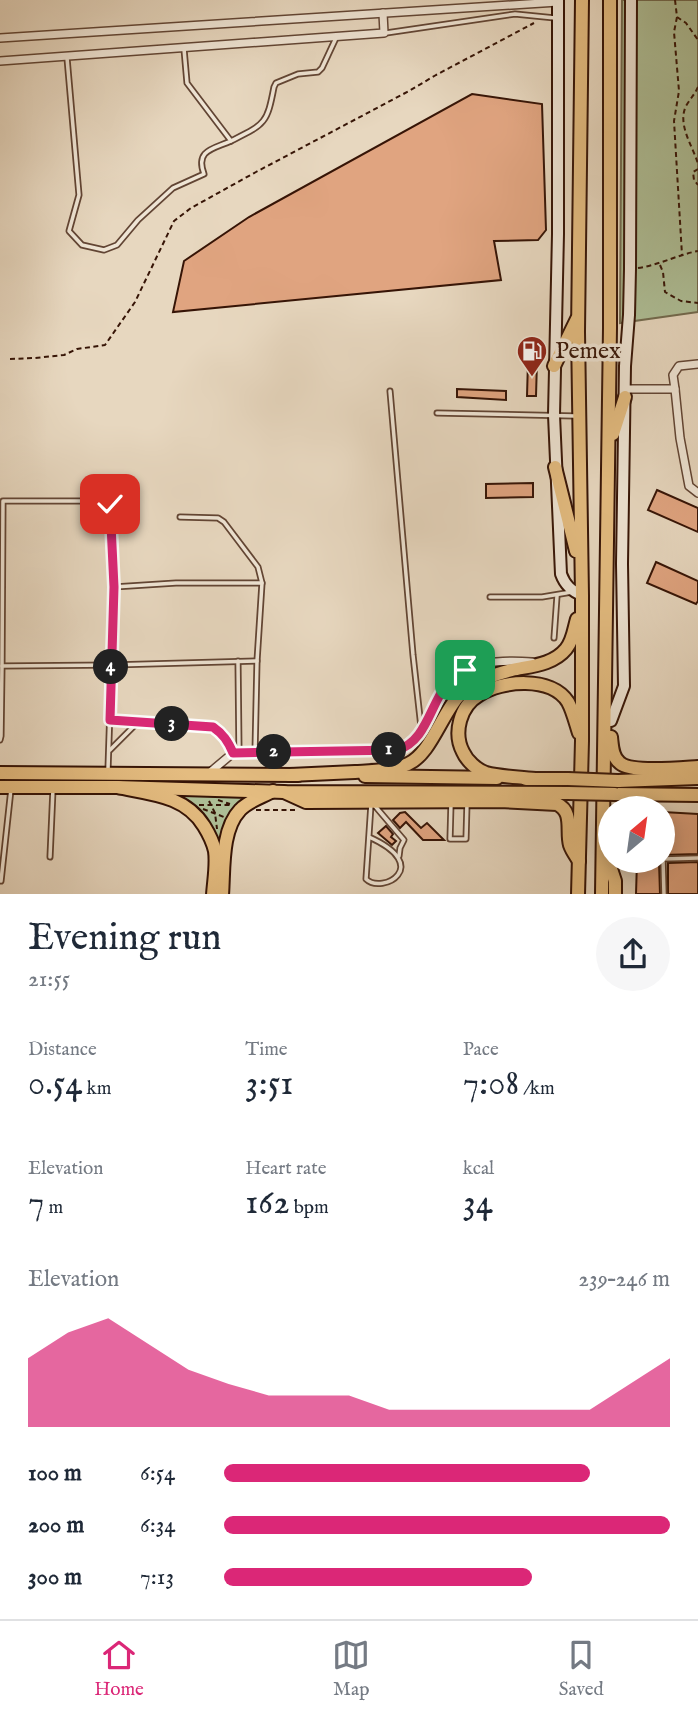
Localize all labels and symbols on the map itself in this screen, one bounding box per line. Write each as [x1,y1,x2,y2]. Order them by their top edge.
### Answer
fuel station icon: Pemex [515,334,549,378]
place label: Pemex [555,336,621,367]
pin [80,474,140,534]
pin [435,640,495,700]
pin: 4 [94,650,128,684]
pin: 3 [154,706,190,742]
pin: 1 [372,732,406,768]
pin: 2 [256,734,292,770]
north arrow [598,796,676,873]

